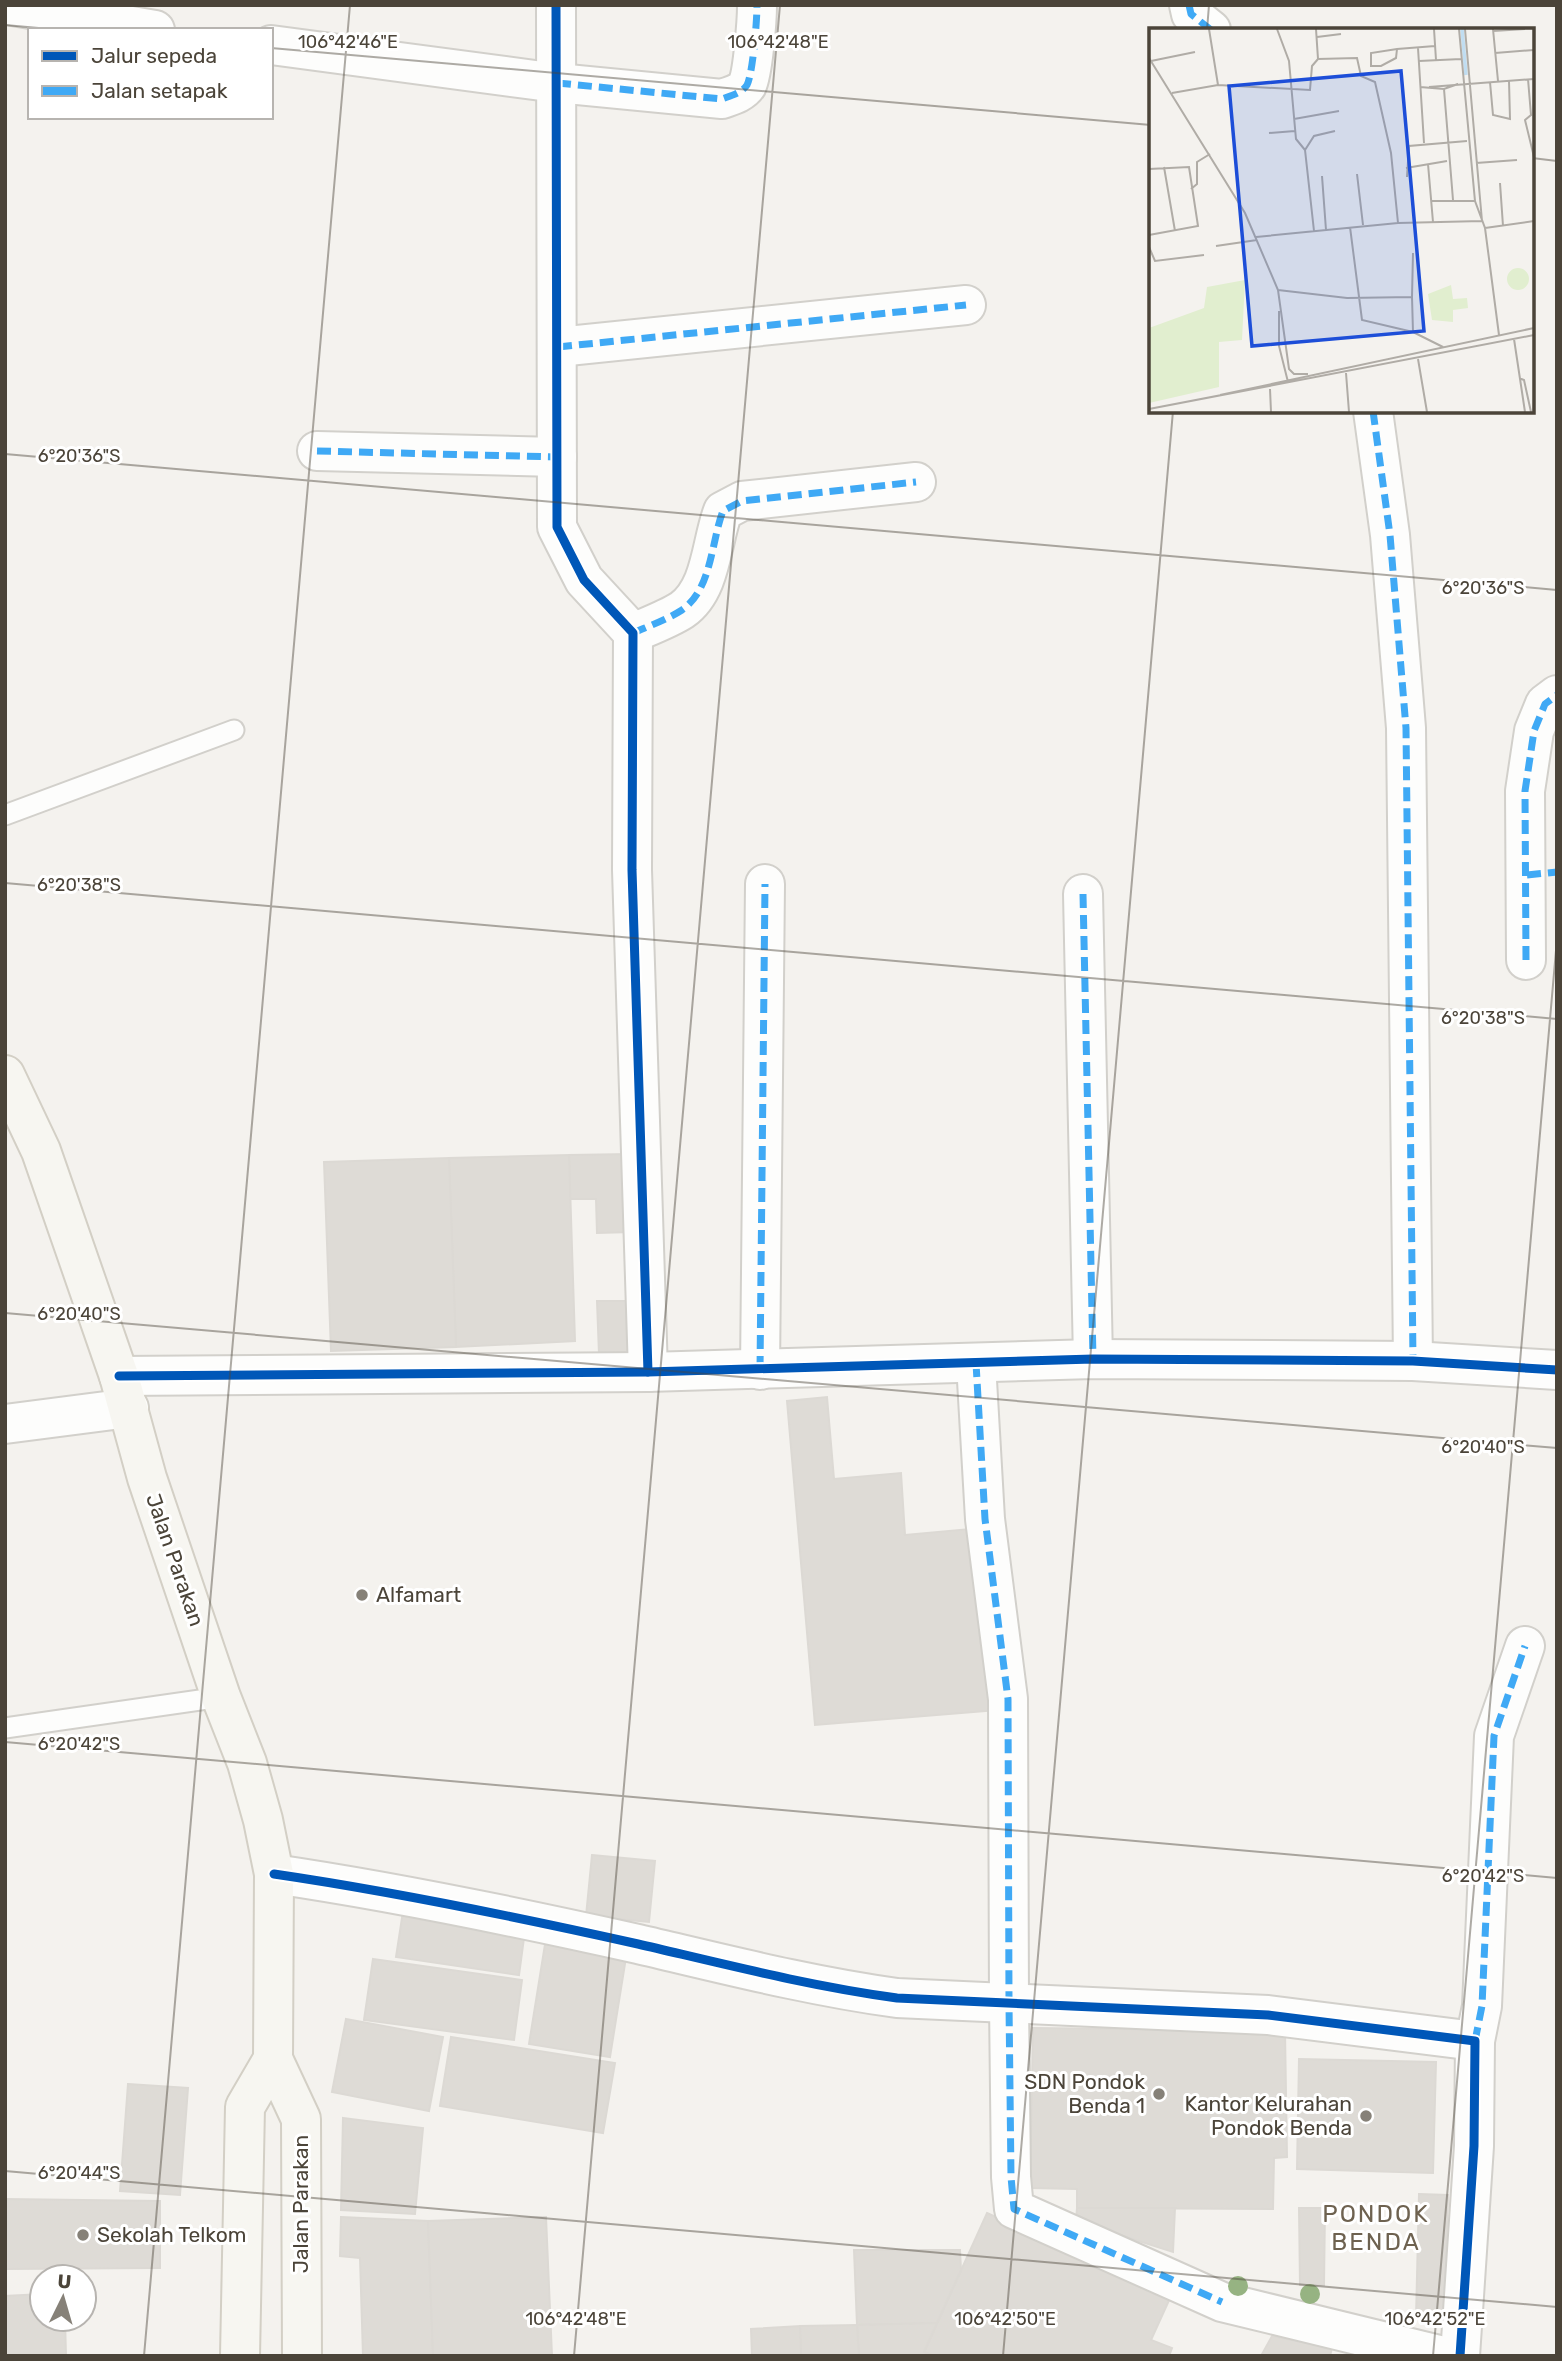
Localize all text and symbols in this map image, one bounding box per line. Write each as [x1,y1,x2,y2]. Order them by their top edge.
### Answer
legend [28,28,273,119]
inset map [1149,28,1534,413]
text: 106°42'46"E [298,31,398,53]
text: 106°42'48"E [727,31,829,53]
text: Jalur sepeda [91,43,217,68]
text: Jalan setapak [91,78,228,103]
text: 6°20'36"S [38,445,120,467]
text: 6°20'36"S [1442,577,1524,599]
text: 6°20'38"S [37,874,121,896]
text: 6°20'38"S [1441,1007,1525,1029]
text: 6°20'40"S [37,1303,121,1325]
text: 6°20'40"S [1441,1436,1525,1458]
street label: Jalan Parakan [141,1490,210,1629]
place label: Alfamart [376,1582,461,1607]
marker: Alfamart [354,1587,370,1603]
text: 6°20'42"S [38,1733,120,1755]
text: 6°20'42"S [1442,1865,1524,1887]
place label: SDN Pondok Benda 1 [1024,2069,1145,2118]
marker: SDN Pondok Benda 1 [1151,2086,1167,2102]
place label: Kantor Kelurahan Pondok Benda [1184,2091,1352,2140]
marker: Kantor Kelurahan Pondok Benda [1358,2108,1374,2124]
street label: Jalan Parakan [288,2135,313,2273]
text: 6°20'44"S [38,2162,120,2184]
district label: PONDOK BENDA [1322,2200,1430,2256]
place label: Sekolah Telkom [97,2222,246,2247]
marker: Sekolah Telkom [75,2227,91,2243]
north arrow [28,2263,98,2333]
text: U [57,2270,72,2294]
text: 106°42'48"E [525,2308,627,2330]
text: 106°42'50"E [954,2308,1056,2330]
text: 106°42'52"E [1385,2308,1485,2330]

